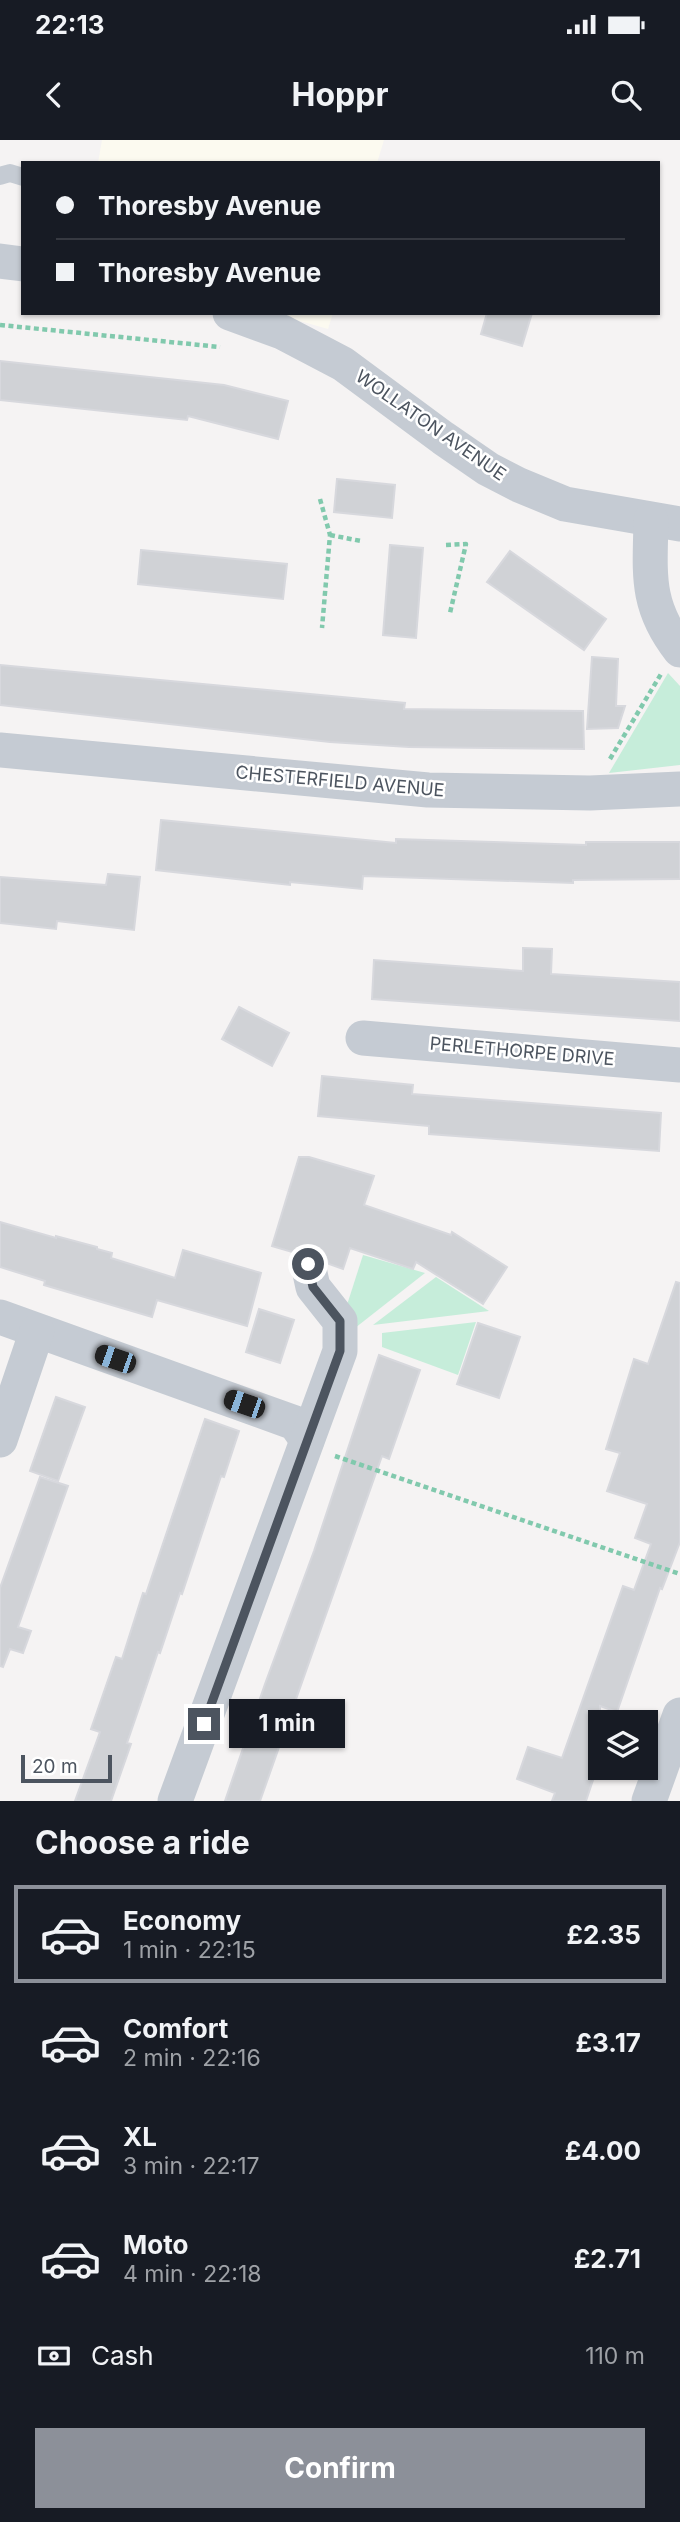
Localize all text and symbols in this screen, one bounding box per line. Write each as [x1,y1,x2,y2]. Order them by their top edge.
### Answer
text: 22:13 [35,9,104,40]
text: Hoppr [292,75,388,114]
icon: back [35,76,73,114]
icon: search [607,76,645,114]
text: Thoresby Avenue [98,190,321,221]
text: Thoresby Avenue [98,257,321,288]
street label: WOLLATON AVENUE [352,365,510,485]
street label: CHESTERFIELD AVENUE [235,761,445,801]
street label: PERLETHORPE DRIVE [429,1032,615,1070]
route start [292,1248,324,1280]
car [92,1342,139,1376]
car [221,1387,268,1421]
callout: 1 min [228,1700,344,1748]
route end [188,1708,220,1740]
text: 1 min [259,1709,315,1737]
map controls [588,1710,658,1780]
button: layers [588,1710,658,1780]
scale bar [21,1752,112,1784]
text: 20 m [32,1755,78,1778]
text: Choose a ride [35,1823,250,1862]
icon: car [39,1903,102,1966]
text: Economy [123,1905,241,1936]
text: £2.35 [567,1919,641,1950]
text: 1 min · 22:15 [123,1936,256,1964]
icon: car [39,2011,102,2074]
text: Comfort [123,2013,228,2044]
text: £3.17 [575,2027,641,2058]
text: 2 min · 22:16 [123,2044,261,2072]
icon: car [39,2119,102,2182]
text: XL [123,2121,157,2152]
text: £4.00 [565,2135,641,2166]
text: 3 min · 22:17 [123,2152,260,2180]
icon: car [39,2227,102,2290]
text: Moto [123,2229,188,2260]
text: £2.71 [574,2243,641,2274]
text: 4 min · 22:18 [123,2260,261,2288]
icon: cash [35,2337,73,2375]
text: Cash [91,2340,154,2371]
text: 110 m [585,2342,645,2370]
button: Confirm [35,2428,645,2508]

